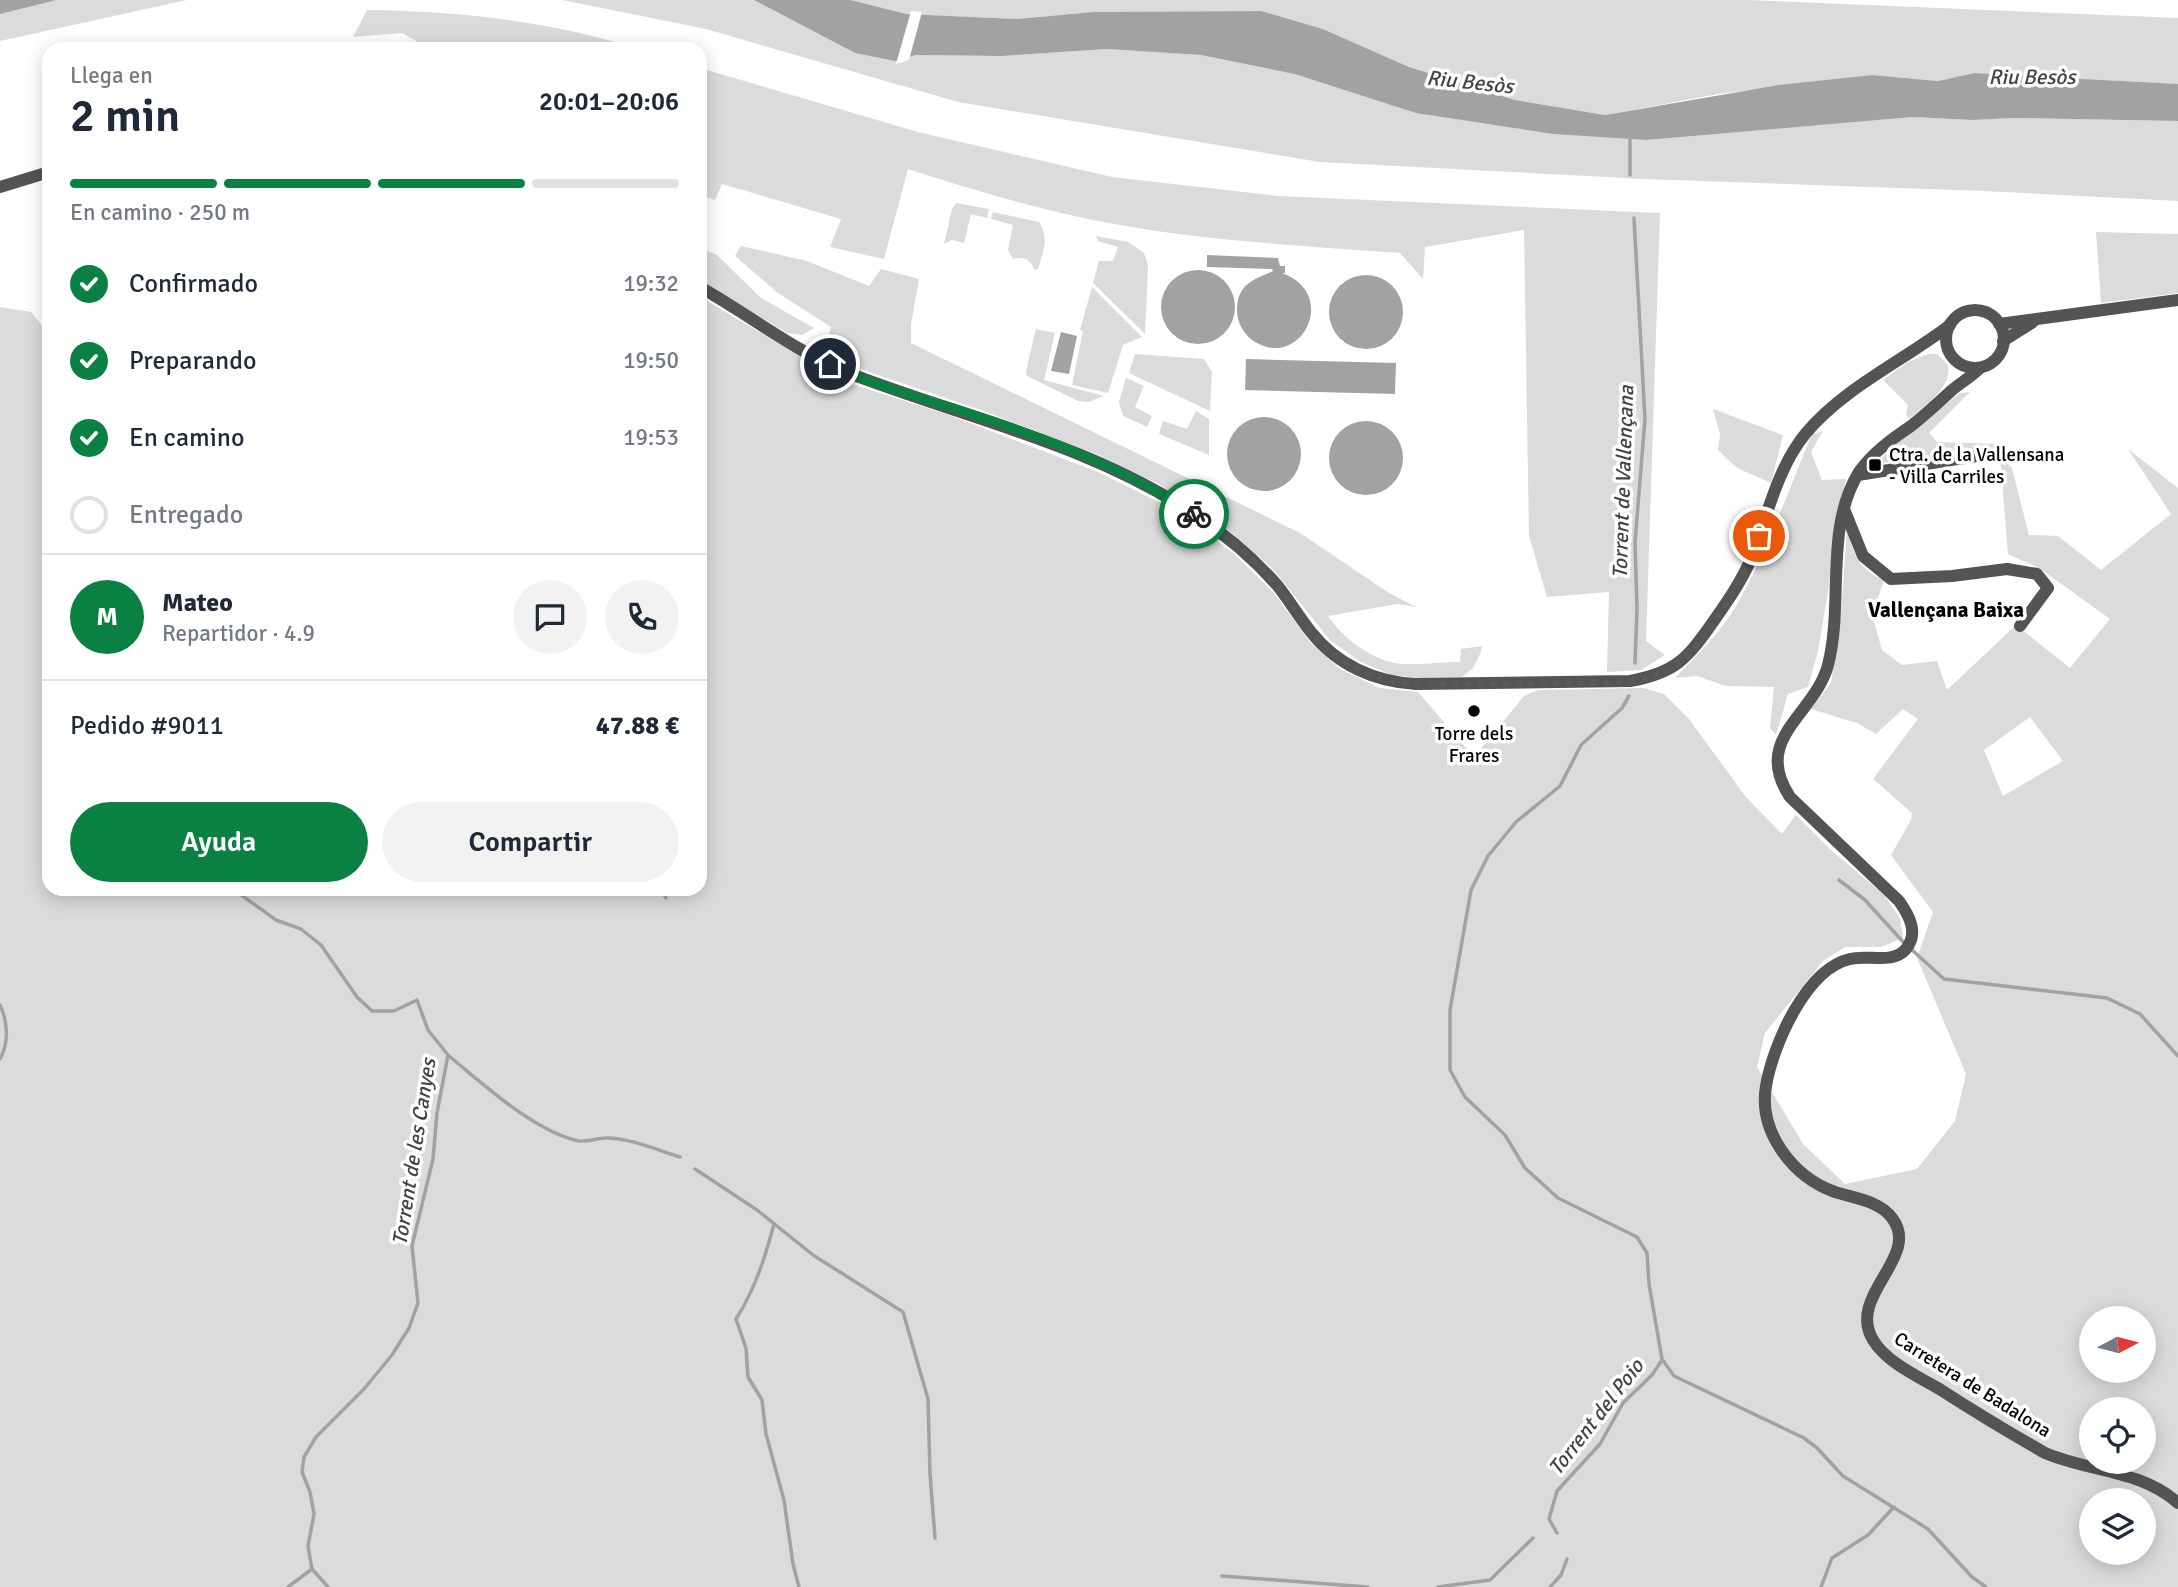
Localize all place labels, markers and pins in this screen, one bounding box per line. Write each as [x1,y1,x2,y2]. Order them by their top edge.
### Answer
pin [800,334,860,394]
place label: Ctra. de la Vallensana - Villa Carriles [1889,443,2064,489]
marker: Ctra. de la Vallensana - Villa Carriles [1867,457,1883,473]
pin [1729,506,1789,566]
marker: Torre dels Frares [1466,703,1482,719]
place label: Torre dels Frares [1435,722,1513,768]

